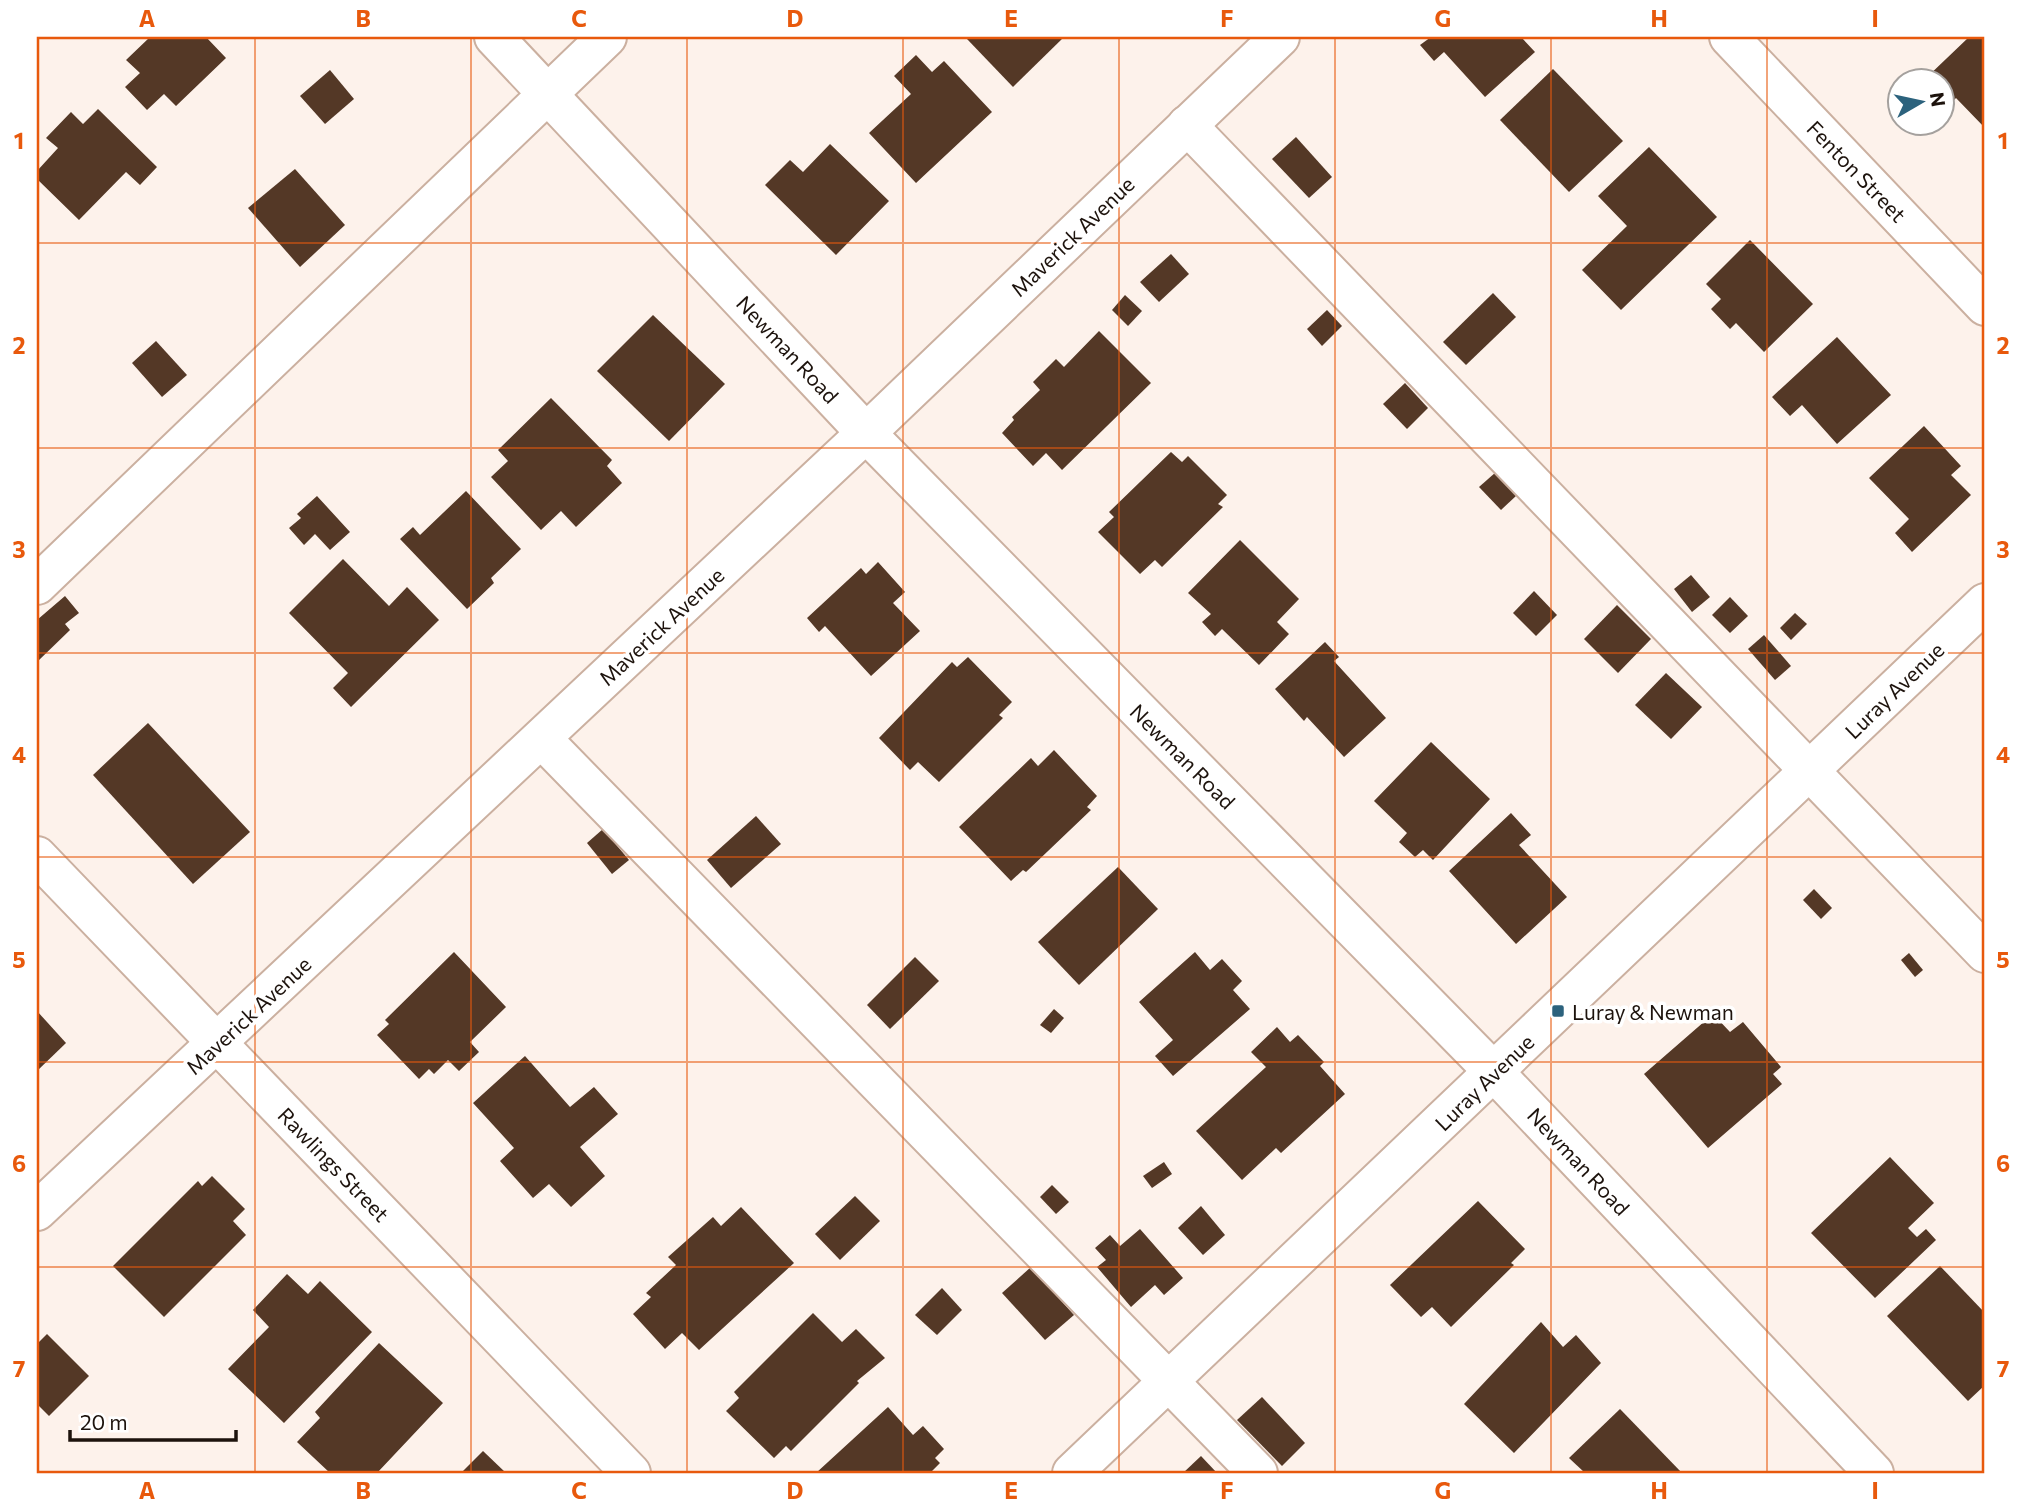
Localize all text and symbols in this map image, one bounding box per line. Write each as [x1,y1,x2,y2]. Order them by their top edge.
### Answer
text: A [139,4,156,32]
text: B [355,4,371,32]
text: C [571,4,587,32]
text: D [787,4,804,32]
text: E [1004,4,1018,32]
text: F [1220,4,1234,32]
text: G [1435,4,1451,32]
text: H [1650,4,1668,32]
text: I [1871,4,1879,32]
north arrow [1885,66,1955,136]
text: N [1926,90,1951,108]
street label: Fenton Street [1802,115,1912,227]
text: 1 [14,126,24,154]
text: 1 [1998,126,2008,154]
street label: Maverick Avenue [1005,171,1139,301]
street label: Newman Road [732,290,844,408]
text: 2 [12,331,26,359]
text: 2 [1996,331,2010,359]
text: 3 [12,535,26,563]
text: 3 [1996,535,2010,563]
street label: Maverick Avenue [593,562,729,690]
street label: Luray Avenue [1839,637,1949,743]
street label: Newman Road [1125,698,1241,814]
text: 4 [12,740,26,768]
text: 4 [1996,740,2010,768]
text: 5 [12,945,26,973]
text: 5 [1996,945,2010,973]
street label: Maverick Avenue [180,951,316,1079]
place label: Luray & Newman [1572,999,1734,1024]
marker: Luray & Newman [1550,1003,1566,1019]
street label: Luray Avenue [1429,1029,1539,1135]
street label: Rawlings Street [273,1102,395,1226]
street label: Newman Road [1523,1102,1635,1220]
text: 6 [12,1149,26,1177]
text: 6 [1996,1149,2010,1177]
text: 7 [13,1354,25,1382]
text: 7 [1997,1354,2009,1382]
scale bar [70,1398,236,1442]
text: 20 m [80,1409,128,1434]
text: A [139,1476,156,1504]
text: B [355,1476,371,1504]
text: C [571,1476,587,1504]
text: D [787,1476,804,1504]
text: E [1004,1476,1018,1504]
text: F [1220,1476,1234,1504]
text: G [1435,1476,1451,1504]
text: H [1650,1476,1668,1504]
text: I [1871,1476,1879,1504]

